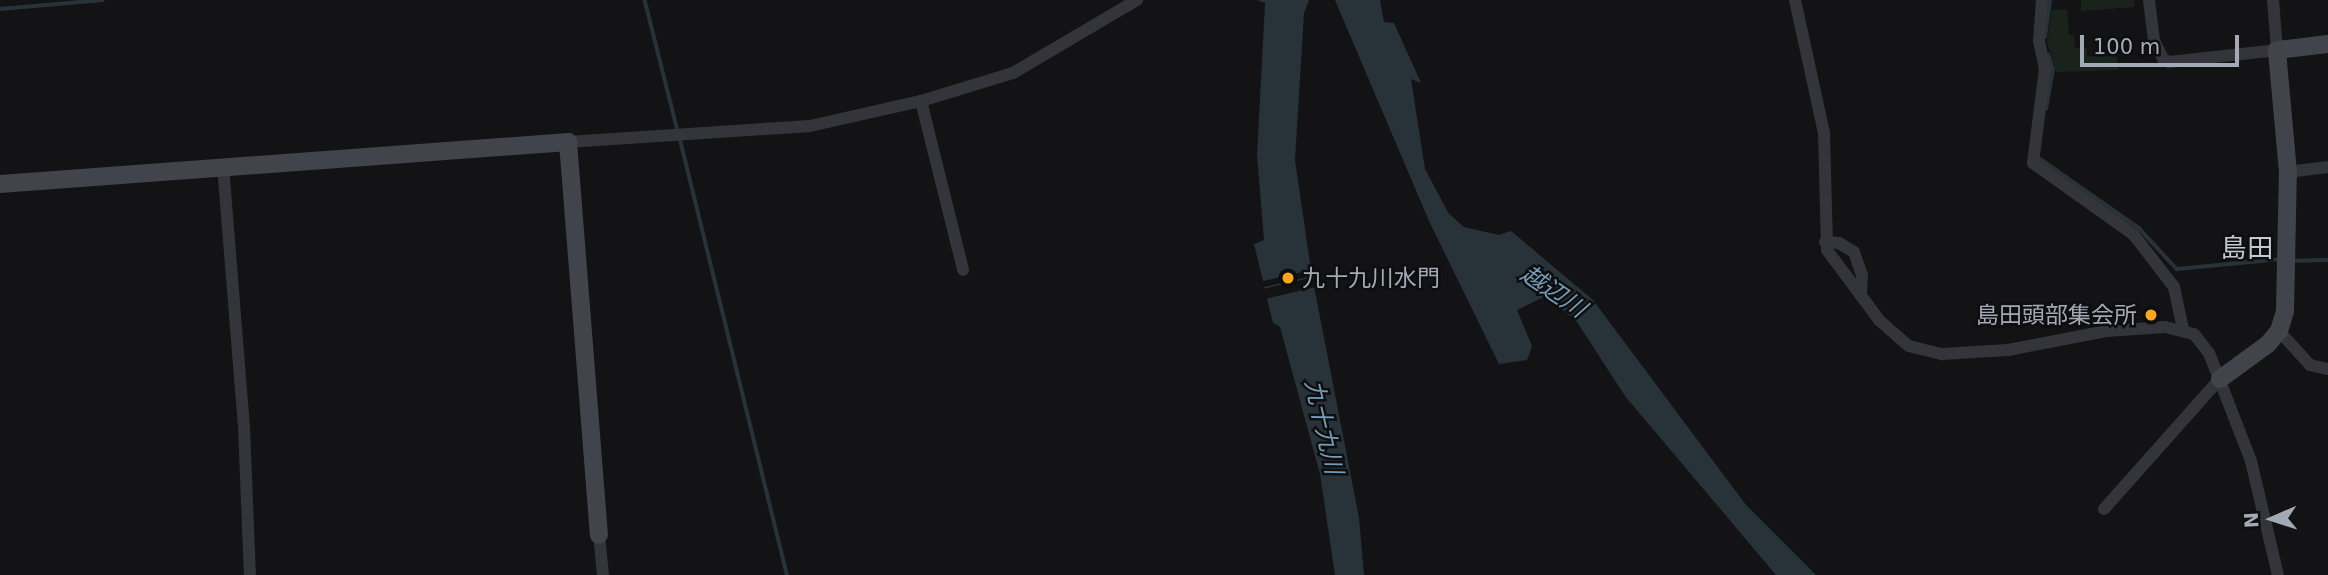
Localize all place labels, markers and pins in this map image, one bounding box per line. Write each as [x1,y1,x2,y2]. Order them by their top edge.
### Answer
place label: 九十九川水門 [1302,264,1440,292]
marker: 九十九川水門 [1280,270,1296,286]
place label: 島田頭部集会所 [1976,301,2137,329]
marker: 島田頭部集会所 [2143,307,2159,323]

